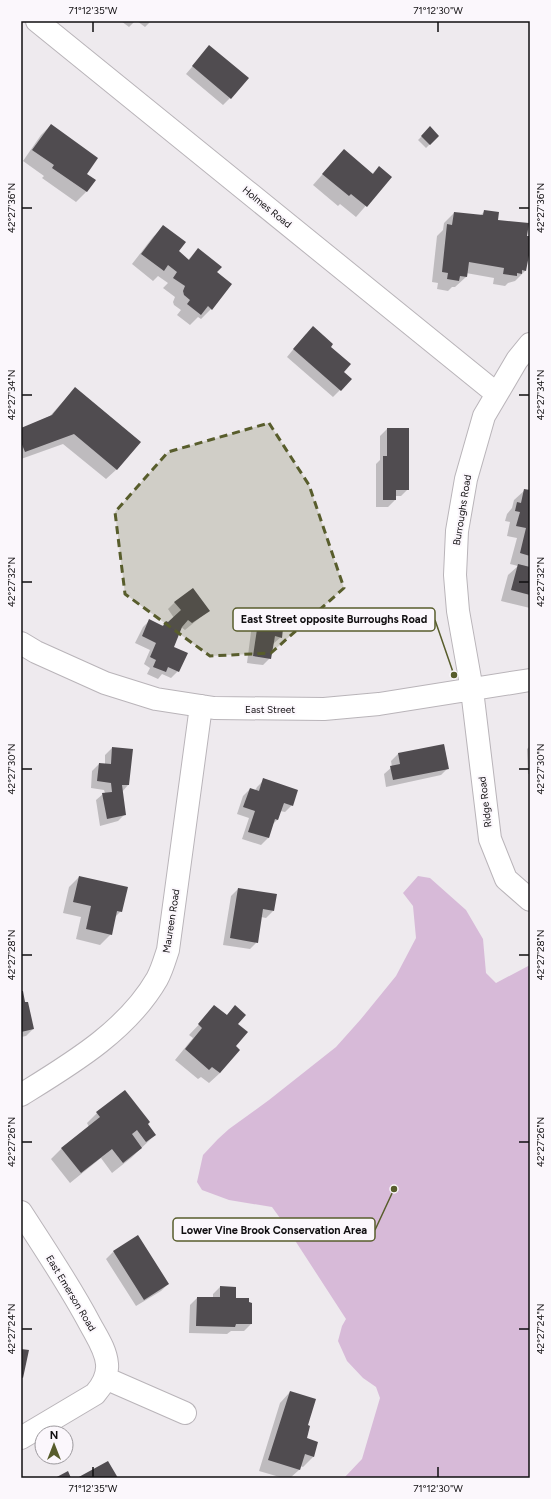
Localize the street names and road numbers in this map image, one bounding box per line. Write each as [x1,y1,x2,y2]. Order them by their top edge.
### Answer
street label: Holmes Road [240,183,294,231]
street label: Burroughs Road [450,474,474,546]
street label: East Street [245,703,295,716]
street label: Ridge Road [475,776,495,828]
street label: Maureen Road [160,888,182,954]
street label: East Emerson Road [43,1252,99,1334]

